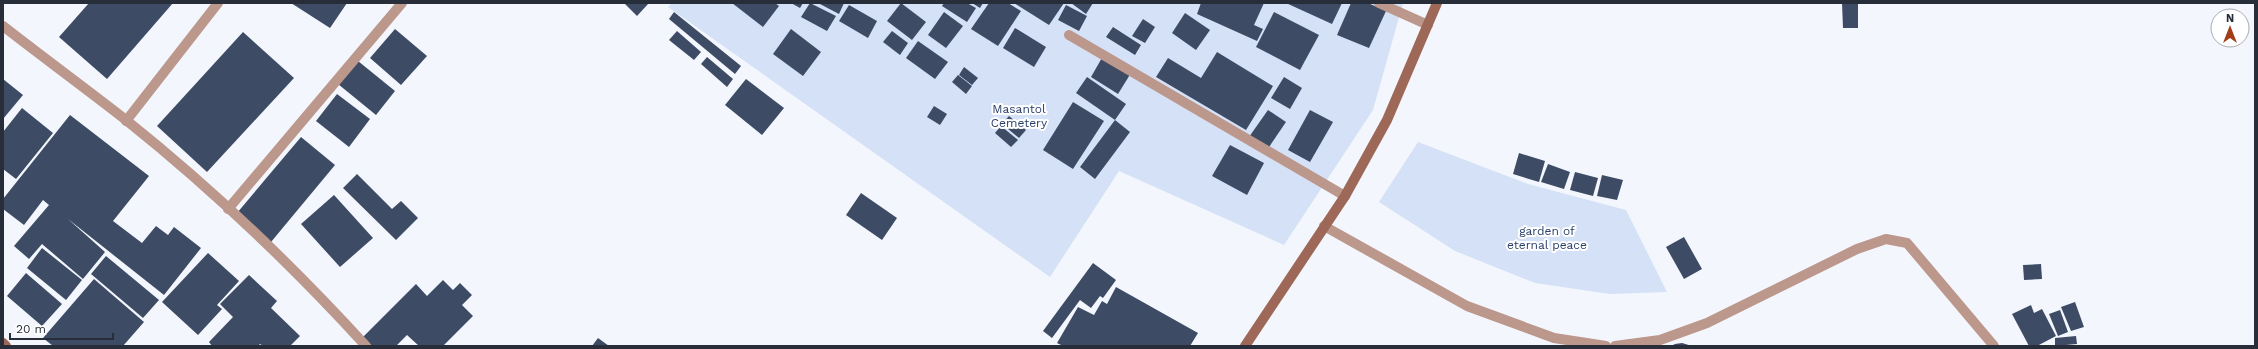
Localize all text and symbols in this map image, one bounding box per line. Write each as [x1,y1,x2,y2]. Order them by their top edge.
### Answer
north arrow [2210,8,2250,48]
text: N [2226,12,2234,25]
park label: Masantol Cemetery [991,102,1048,130]
park label: garden of eternal peace [1507,224,1587,252]
scale bar [10,315,113,341]
text: 20 m [16,322,46,336]

